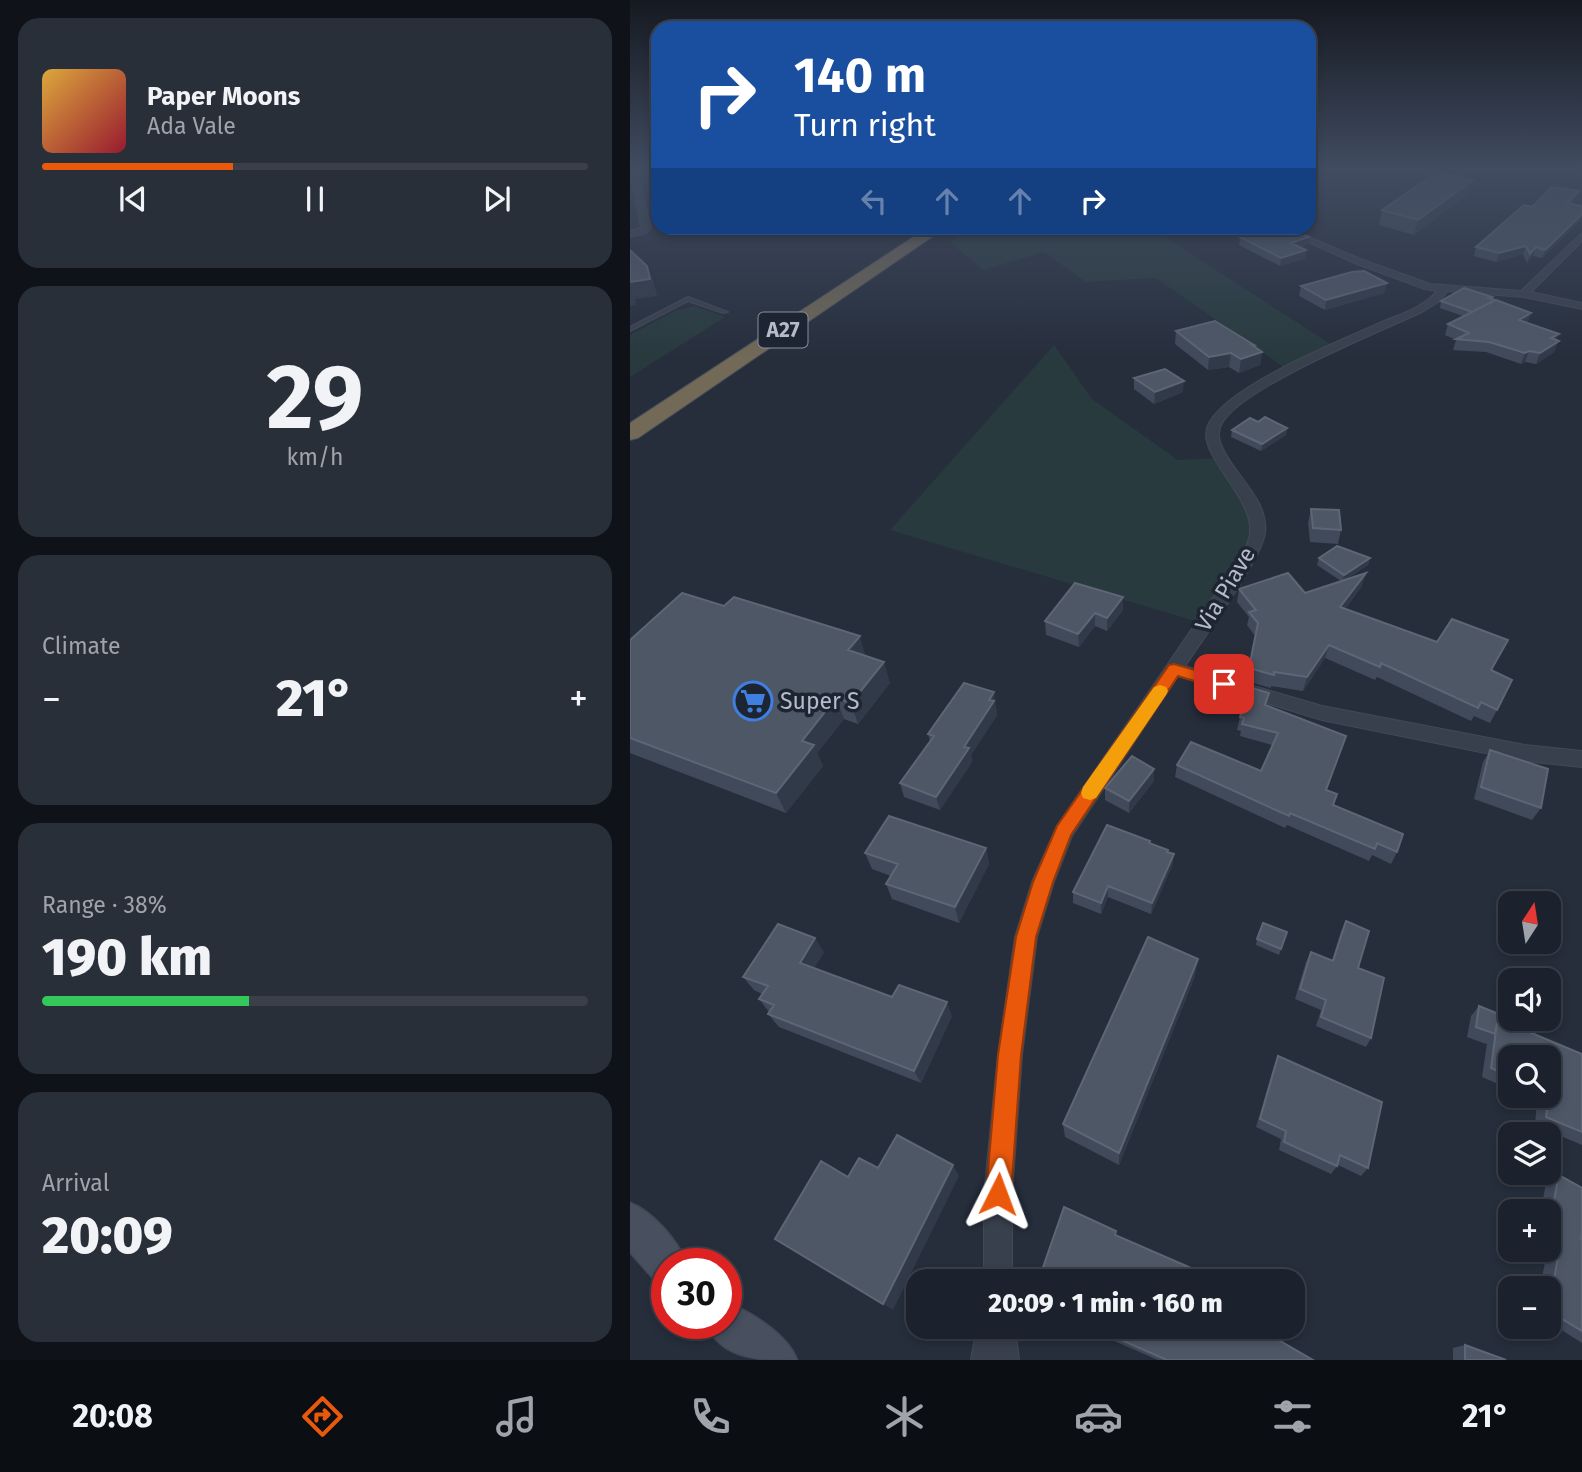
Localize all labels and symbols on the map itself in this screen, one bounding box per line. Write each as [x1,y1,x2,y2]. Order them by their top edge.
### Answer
road number: A27 [758,312,808,348]
street label: Via Piave [1189,542,1261,636]
pin [1194,654,1254,714]
supermarket icon: Super S [732,680,774,722]
place label: Super S [780,687,860,715]
north arrow [1498,891,1561,954]
position arrow [961,1157,1035,1231]
speed limit sign: 30 [651,1248,742,1339]

